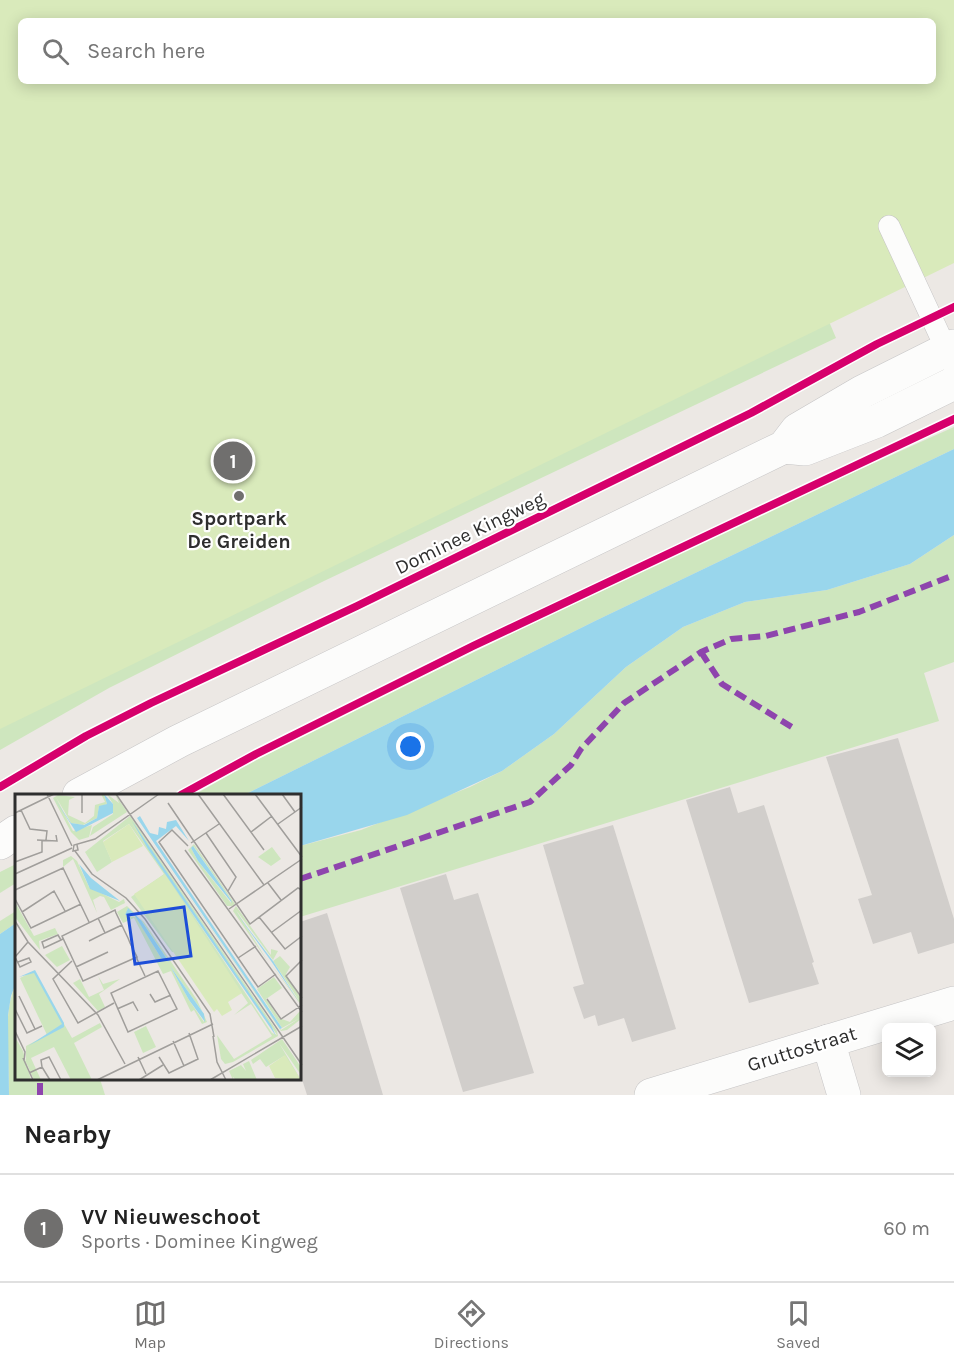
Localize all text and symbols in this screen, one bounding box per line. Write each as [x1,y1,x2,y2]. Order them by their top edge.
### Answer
search box [18,18,936,84]
icon: search [39,35,72,68]
text: Search here [87,38,205,64]
pin: 1 [214,438,252,484]
street label: Dominee Kingweg [391,487,549,579]
marker: Sportpark De Greiden [232,489,246,503]
place label: Sportpark De Greiden [187,507,291,553]
your location [396,732,425,761]
inset map [15,794,302,1080]
street label: Gruttostraat [745,1021,860,1077]
map controls [882,1023,936,1077]
button: layers [882,1023,936,1077]
text: Nearby [24,1119,111,1150]
text: VV Nieuweschoot [81,1204,260,1230]
text: 1 [40,1217,47,1240]
text: 60 m [883,1217,930,1240]
text: Sports · Dominee Kingweg [81,1230,318,1253]
tab: Map [134,1297,167,1352]
tab: Directions [434,1297,509,1352]
tab: Saved [776,1297,820,1352]

